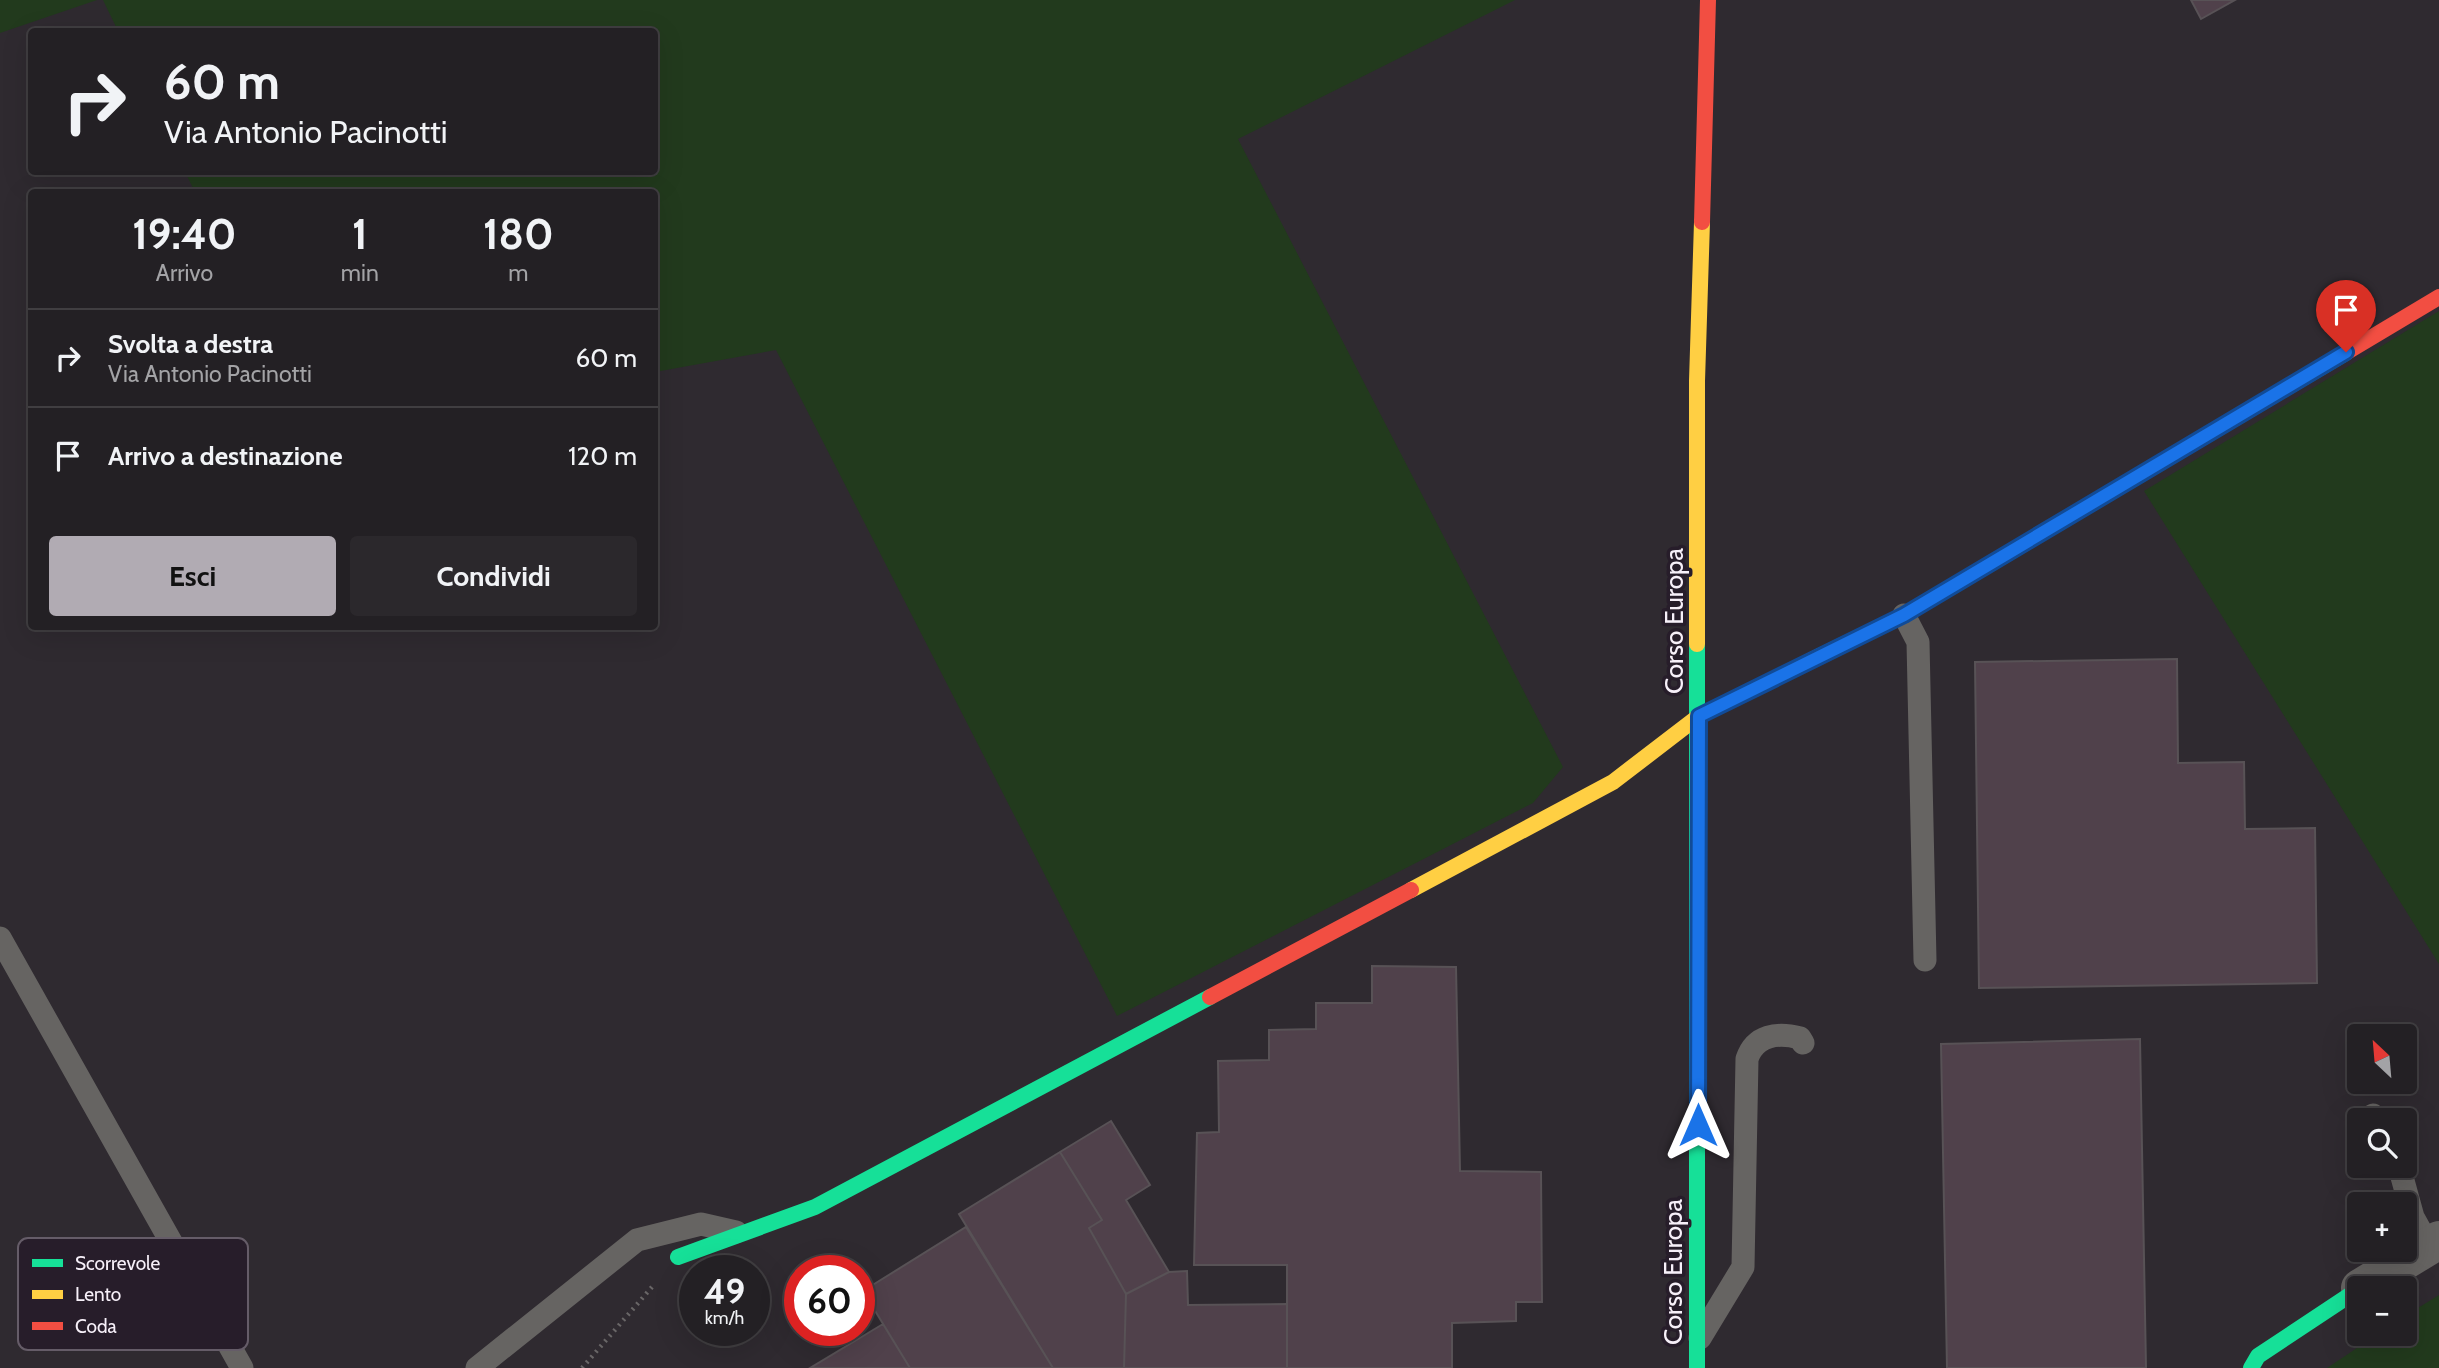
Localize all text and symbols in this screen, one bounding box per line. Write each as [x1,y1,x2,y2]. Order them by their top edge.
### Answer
text: 60 m [164,52,280,111]
icon: right [49,56,140,147]
text: Via Antonio Pacinotti [164,112,448,151]
text: 19:40 [132,208,237,260]
text: 1 [352,208,368,260]
text: 180 [483,208,554,260]
text: Arrivo [156,259,213,287]
text: min [341,259,379,287]
text: m [508,259,528,287]
pin [2316,280,2376,352]
icon: arrive [2327,291,2365,329]
text: Svolta a destra [108,328,273,360]
icon: right [49,339,87,377]
text: 60 m [575,342,637,374]
text: Via Antonio Pacinotti [108,360,312,388]
icon: arrive [49,437,87,475]
text: Arrivo a destinazione [108,440,343,472]
text: 120 m [568,440,637,472]
button: Esci [49,536,336,616]
button: Condividi [350,536,637,616]
street label: Corso Europa [1658,548,1690,694]
north arrow [2347,1024,2417,1094]
map controls [2347,1024,2417,1346]
position arrow [1661,1088,1735,1162]
button: search [2347,1108,2417,1178]
button: + [2347,1192,2417,1262]
street label: Corso Europa [1657,1199,1689,1345]
legend [18,1238,248,1350]
text: Scorrevole [75,1252,160,1275]
speed limit sign: 60 [784,1255,875,1346]
text: 49 [704,1270,745,1313]
button: − [2347,1276,2417,1346]
text: Lento [75,1283,121,1306]
text: km/h [705,1307,744,1329]
text: Coda [75,1315,117,1338]

